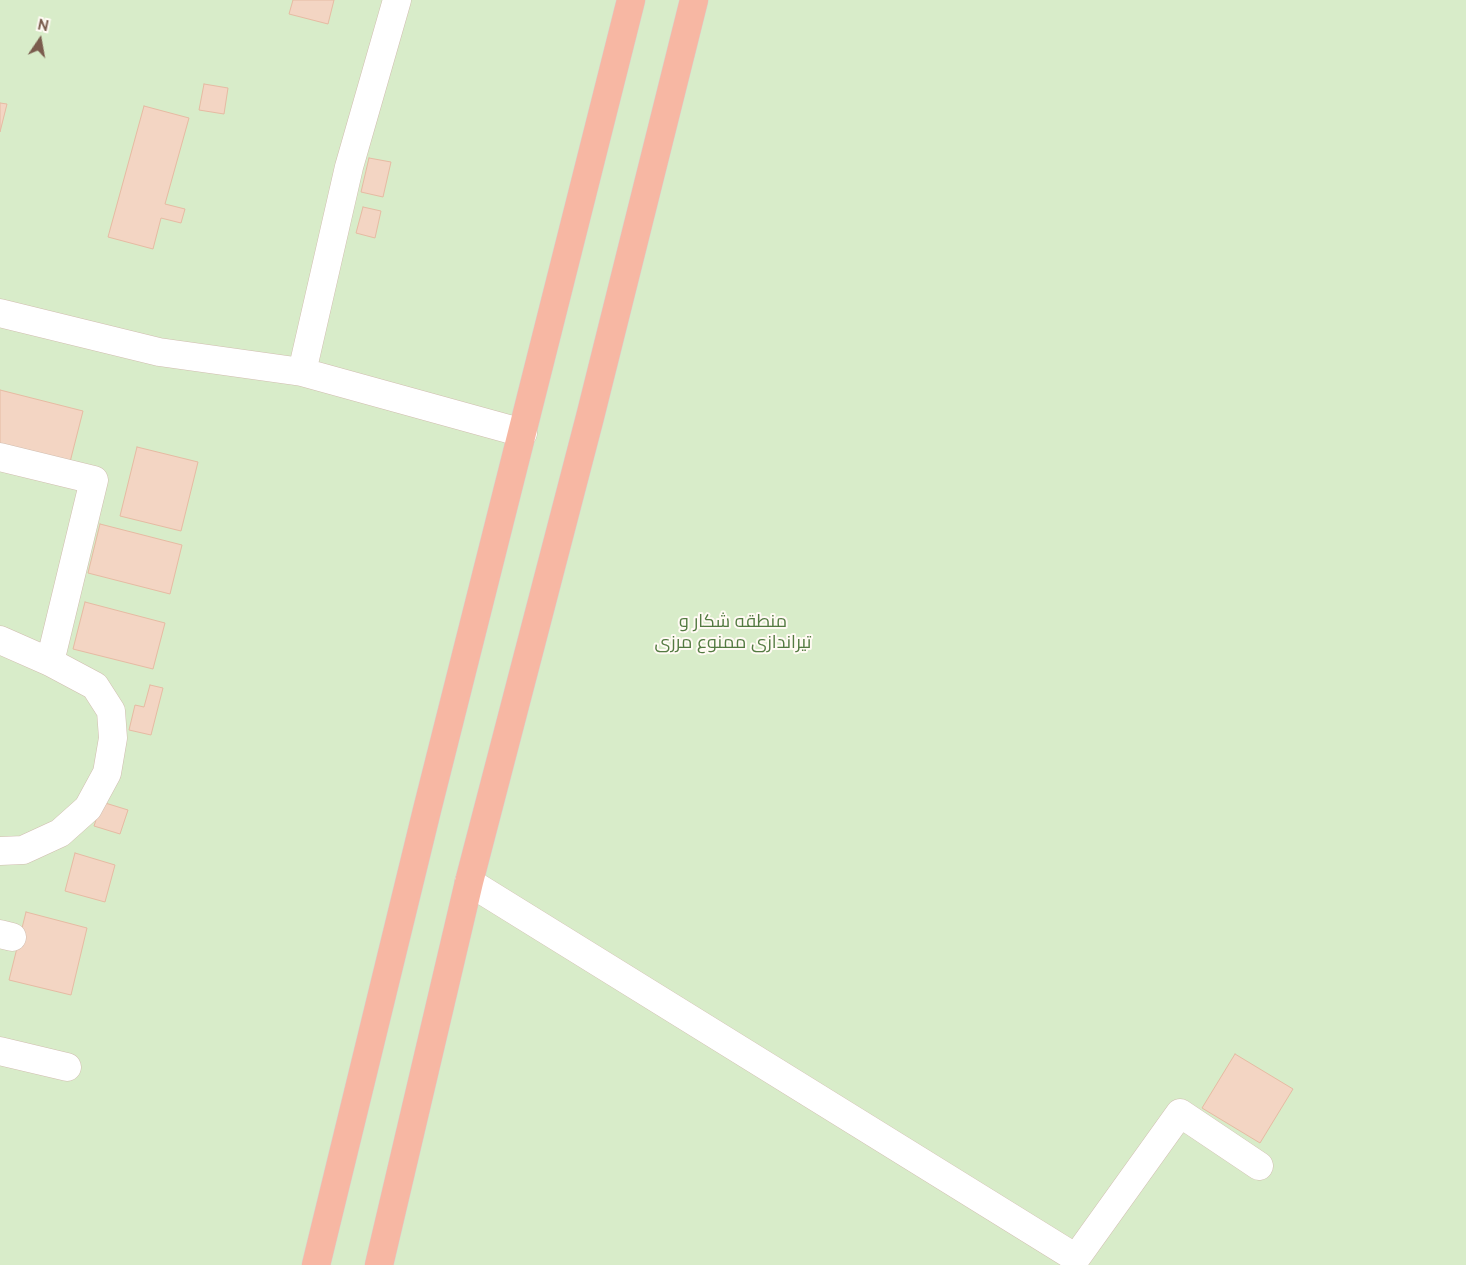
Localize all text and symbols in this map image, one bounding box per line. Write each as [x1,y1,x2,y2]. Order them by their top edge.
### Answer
north arrow [15,15,65,65]
text: N [36,16,50,34]
park label: منطقه شکار و تیراندازی ممنوع مرزی [655,611,811,654]

